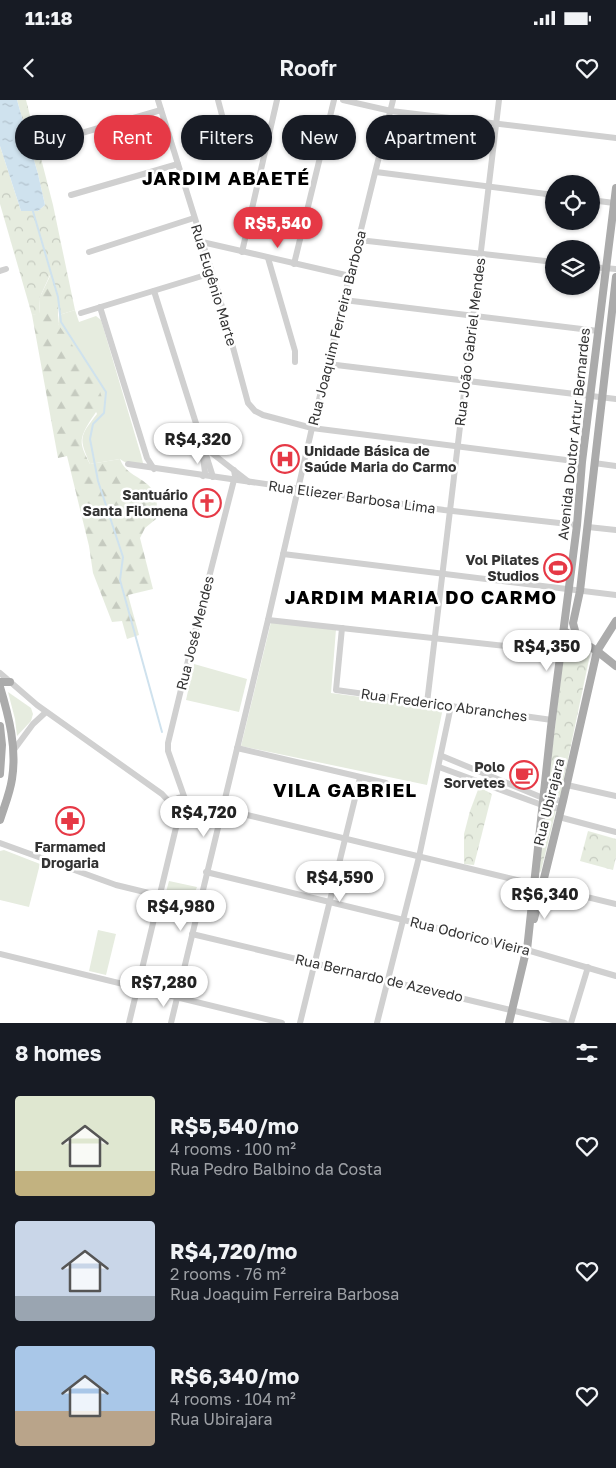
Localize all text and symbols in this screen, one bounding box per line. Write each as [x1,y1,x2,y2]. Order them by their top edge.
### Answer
text: 11:18 [25,6,73,29]
icon: back [15,54,43,82]
text: Roofr [279,54,337,81]
icon: heart [573,54,601,82]
chip: Buy [15,115,84,160]
chip: Rent [94,115,171,160]
chip: Filters [181,115,272,160]
chip: New [282,115,356,160]
chip: Apartment [366,115,495,160]
district label: JARDIM ABAETÉ [142,166,310,189]
map controls [545,175,600,295]
button: locate [545,175,600,230]
pin: R$5,540 [232,206,324,249]
text: R$5,540 [245,213,311,233]
street label: Rua Eugênio Marte [188,222,241,348]
street label: Rua Joaquim Ferreira Barbosa [304,228,369,427]
button: layers [545,240,600,295]
street label: Rua João Gabriel Mendes [451,257,488,427]
street label: Avenida Doutor Artur Bernardes [554,327,593,541]
pin: R$4,320 [152,422,244,465]
text: R$4,320 [165,429,231,449]
place label: Unidade Básica de Saúde Maria do Carmo [304,442,456,475]
hospital icon: Unidade Básica de Saúde Maria do Carmo [270,444,300,474]
street label: Rua Eliezer Barbosa Lima [267,476,437,517]
place label: Santuário Santa Filomena [83,486,188,519]
church icon: Santuário Santa Filomena [192,488,222,518]
place label: Vol Pilates Studios [466,551,539,584]
sports icon: Vol Pilates Studios [543,553,573,583]
street label: Rua José Mendes [172,574,217,692]
district label: JARDIM MARIA DO CARMO [285,585,557,608]
pin: R$4,350 [501,630,593,672]
text: R$4,350 [514,636,580,656]
street label: Rua Frederico Abranches [360,684,528,725]
street label: Rua Ubirajara [529,756,568,848]
place label: Polo Sorvetes [443,758,505,791]
cafe icon: Polo Sorvetes [509,760,539,790]
district label: VILA GABRIEL [273,778,417,801]
pin: R$4,720 [158,796,250,838]
text: R$4,720 [171,802,237,822]
pharmacy icon: Farmamed Drogaria [55,806,85,836]
place label: Farmamed Drogaria [34,838,106,871]
pin: R$4,590 [294,860,386,903]
text: R$4,590 [306,867,374,887]
pin: R$6,340 [499,878,591,920]
text: R$6,340 [511,884,579,904]
pin: R$4,980 [135,890,227,932]
text: R$4,980 [147,896,215,916]
street label: Rua Odorico Vieira [408,912,532,959]
street label: Rua Bernardo de Azevedo [293,950,465,1005]
pin: R$7,280 [118,966,210,1008]
text: R$7,280 [131,972,197,992]
icon: filters [573,1039,601,1067]
text: 8 homes [15,1040,102,1066]
text: R$5,540/mo [170,1113,299,1139]
icon: home [55,1116,115,1176]
icon: heart [573,1132,601,1160]
text: 4 rooms · 100 m² [170,1139,296,1159]
text: Rua Pedro Balbino da Costa [170,1159,382,1179]
text: R$4,720/mo [170,1238,297,1264]
icon: home [55,1241,115,1301]
icon: heart [573,1257,601,1285]
text: 2 rooms · 76 m² [170,1264,286,1284]
text: Rua Joaquim Ferreira Barbosa [170,1284,399,1304]
text: R$6,340/mo [170,1363,299,1389]
icon: home [55,1366,115,1426]
icon: heart [573,1382,601,1410]
text: 4 rooms · 104 m² [170,1389,296,1409]
text: Rua Ubirajara [170,1409,273,1429]

